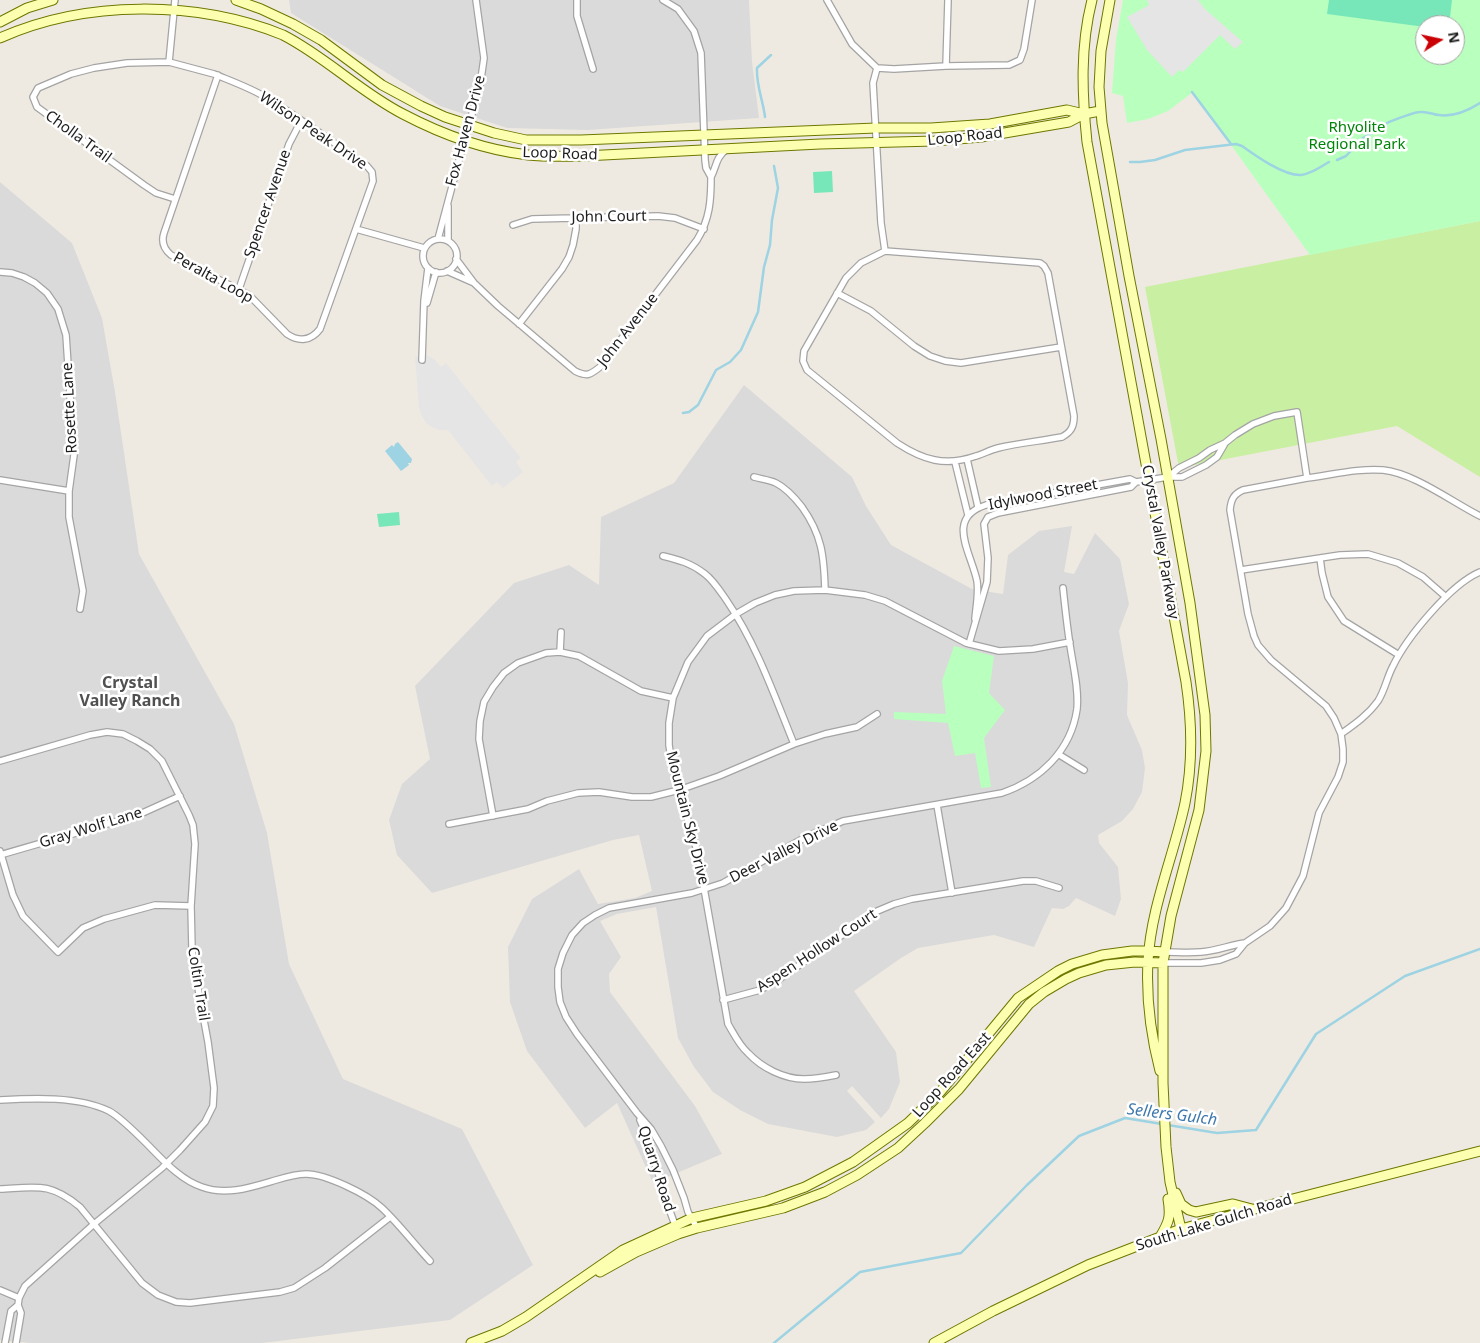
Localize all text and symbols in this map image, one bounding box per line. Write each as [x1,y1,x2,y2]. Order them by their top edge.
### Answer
north arrow [1415,15,1465,65]
text: N [1444,30,1465,45]
street label: Fox Haven Drive [443,73,489,189]
street label: Wilson Peak Drive [256,88,370,174]
street label: Cholla Trail [41,107,115,167]
park label: Rhyolite Regional Park [1308,119,1406,154]
street label: Loop Road [927,124,1003,150]
street label: Loop Road [522,144,598,164]
street label: Spencer Avenue [241,147,295,261]
street label: John Court [571,207,647,227]
street label: Peralta Loop [170,249,256,307]
street label: John Avenue [594,290,662,370]
street label: Rosette Lane [59,362,81,454]
street label: Crystal Valley Parkway [1138,464,1182,620]
street label: Idylwood Street [987,476,1099,514]
district label: Crystal Valley Ranch [80,673,180,711]
street label: Mountain Sky Drive [662,749,712,887]
street label: Gray Wolf Lane [37,804,145,852]
street label: Deer Valley Drive [727,817,841,887]
street label: Aspen Hollow Court [754,905,880,997]
street label: Coltin Trail [183,946,213,1022]
street label: Loop Road East [909,1029,995,1121]
water label: Sellers Gulch [1126,1100,1218,1130]
street label: Quarry Road [634,1124,678,1214]
street label: South Lake Gulch Road [1134,1191,1294,1255]

